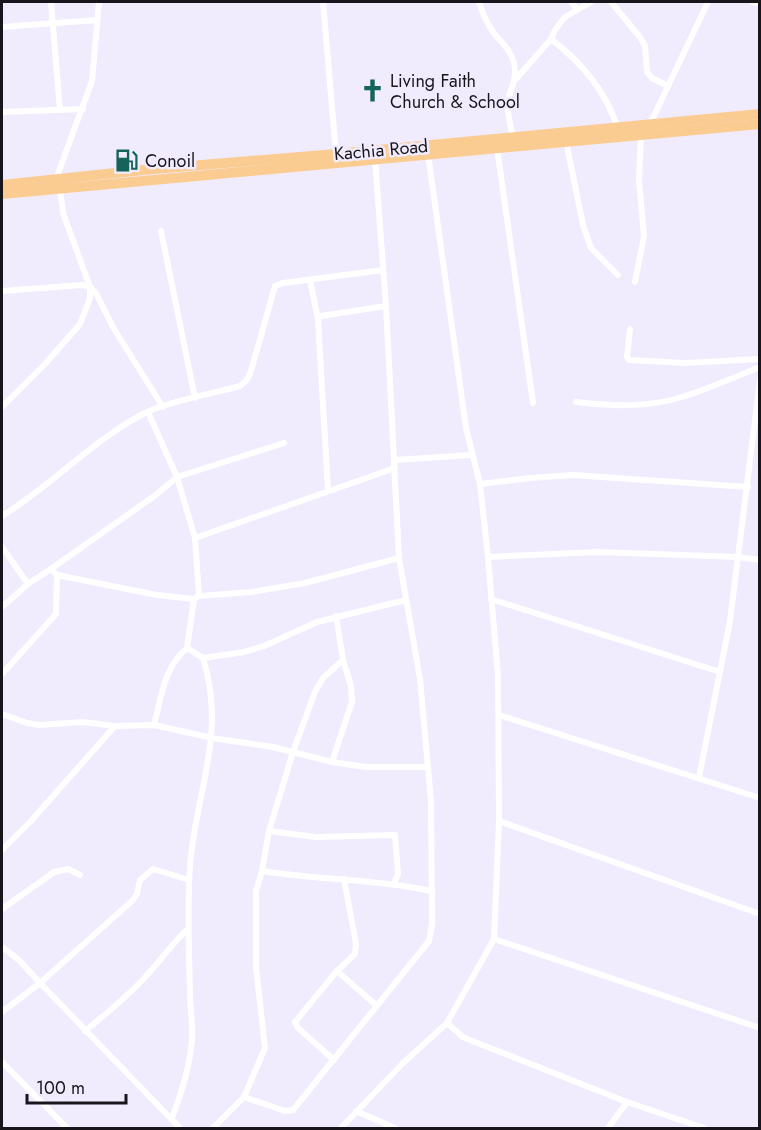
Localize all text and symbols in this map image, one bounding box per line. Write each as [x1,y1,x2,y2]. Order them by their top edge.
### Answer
place label: Living Faith Church & School [390,68,520,115]
church icon: Living Faith Church & School [359,78,385,104]
street label: Kachia Road [333,133,429,167]
fuel station icon: Conoil [114,148,140,174]
place label: Conoil [145,148,195,174]
scale bar [27,1067,126,1105]
text: 100 m [36,1075,85,1101]

